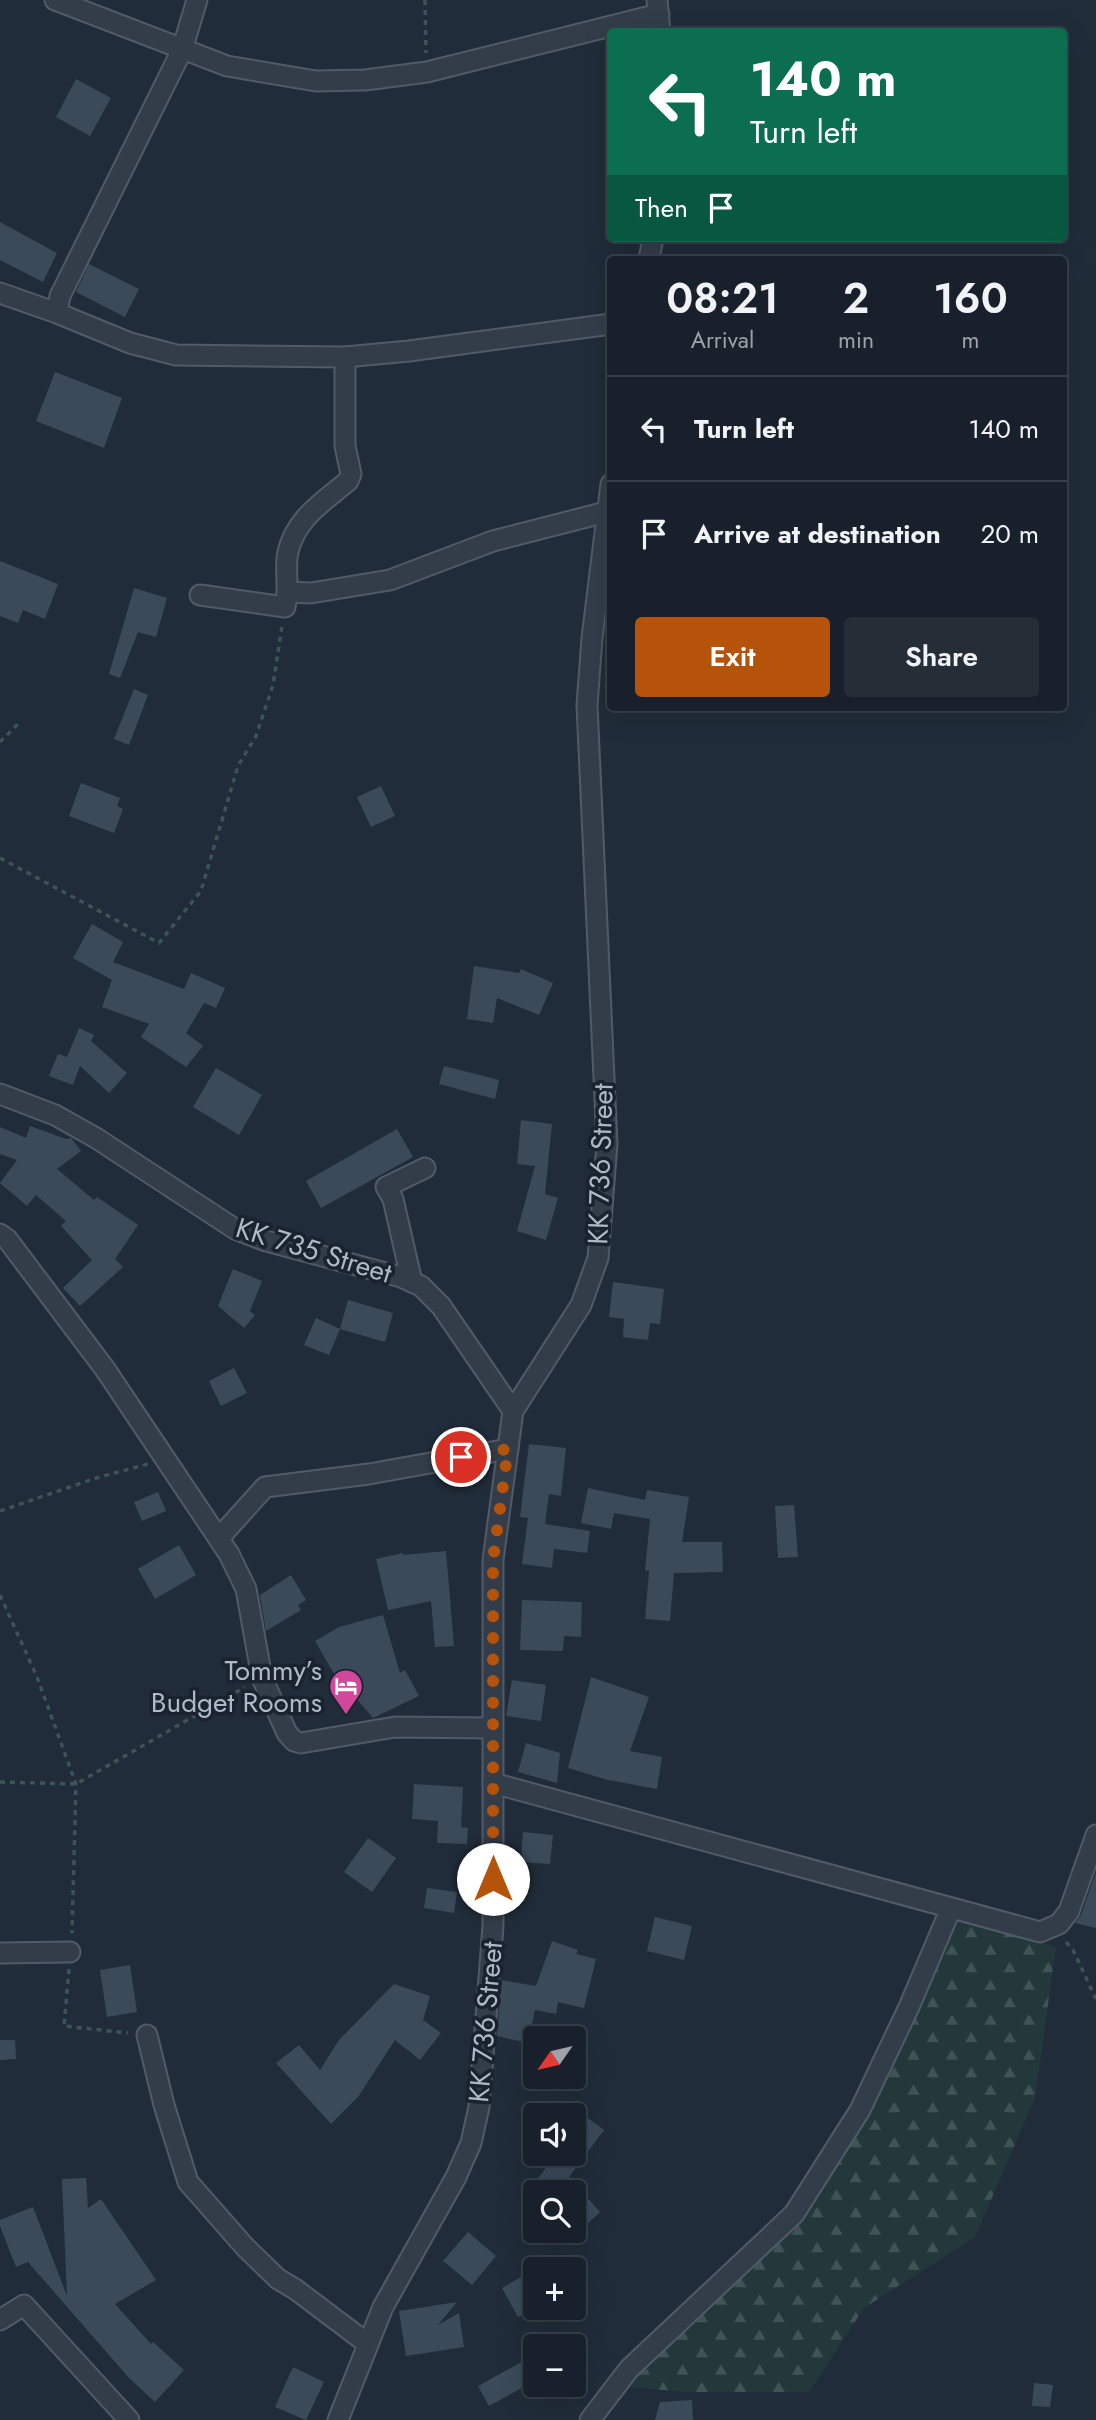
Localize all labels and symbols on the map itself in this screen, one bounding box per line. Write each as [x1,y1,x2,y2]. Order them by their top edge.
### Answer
street label: KK 736 Street [577,1082,624,1245]
street label: KK 735 Street [231,1207,397,1294]
pin [431,1427,491,1487]
place label: Tommy’s Budget Rooms [151,1650,322,1723]
hotel icon: Tommy’s Budget Rooms [327,1667,365,1716]
position arrow [456,1842,530,1916]
street label: KK 736 Street [458,1940,513,2104]
north arrow [523,2026,586,2090]

